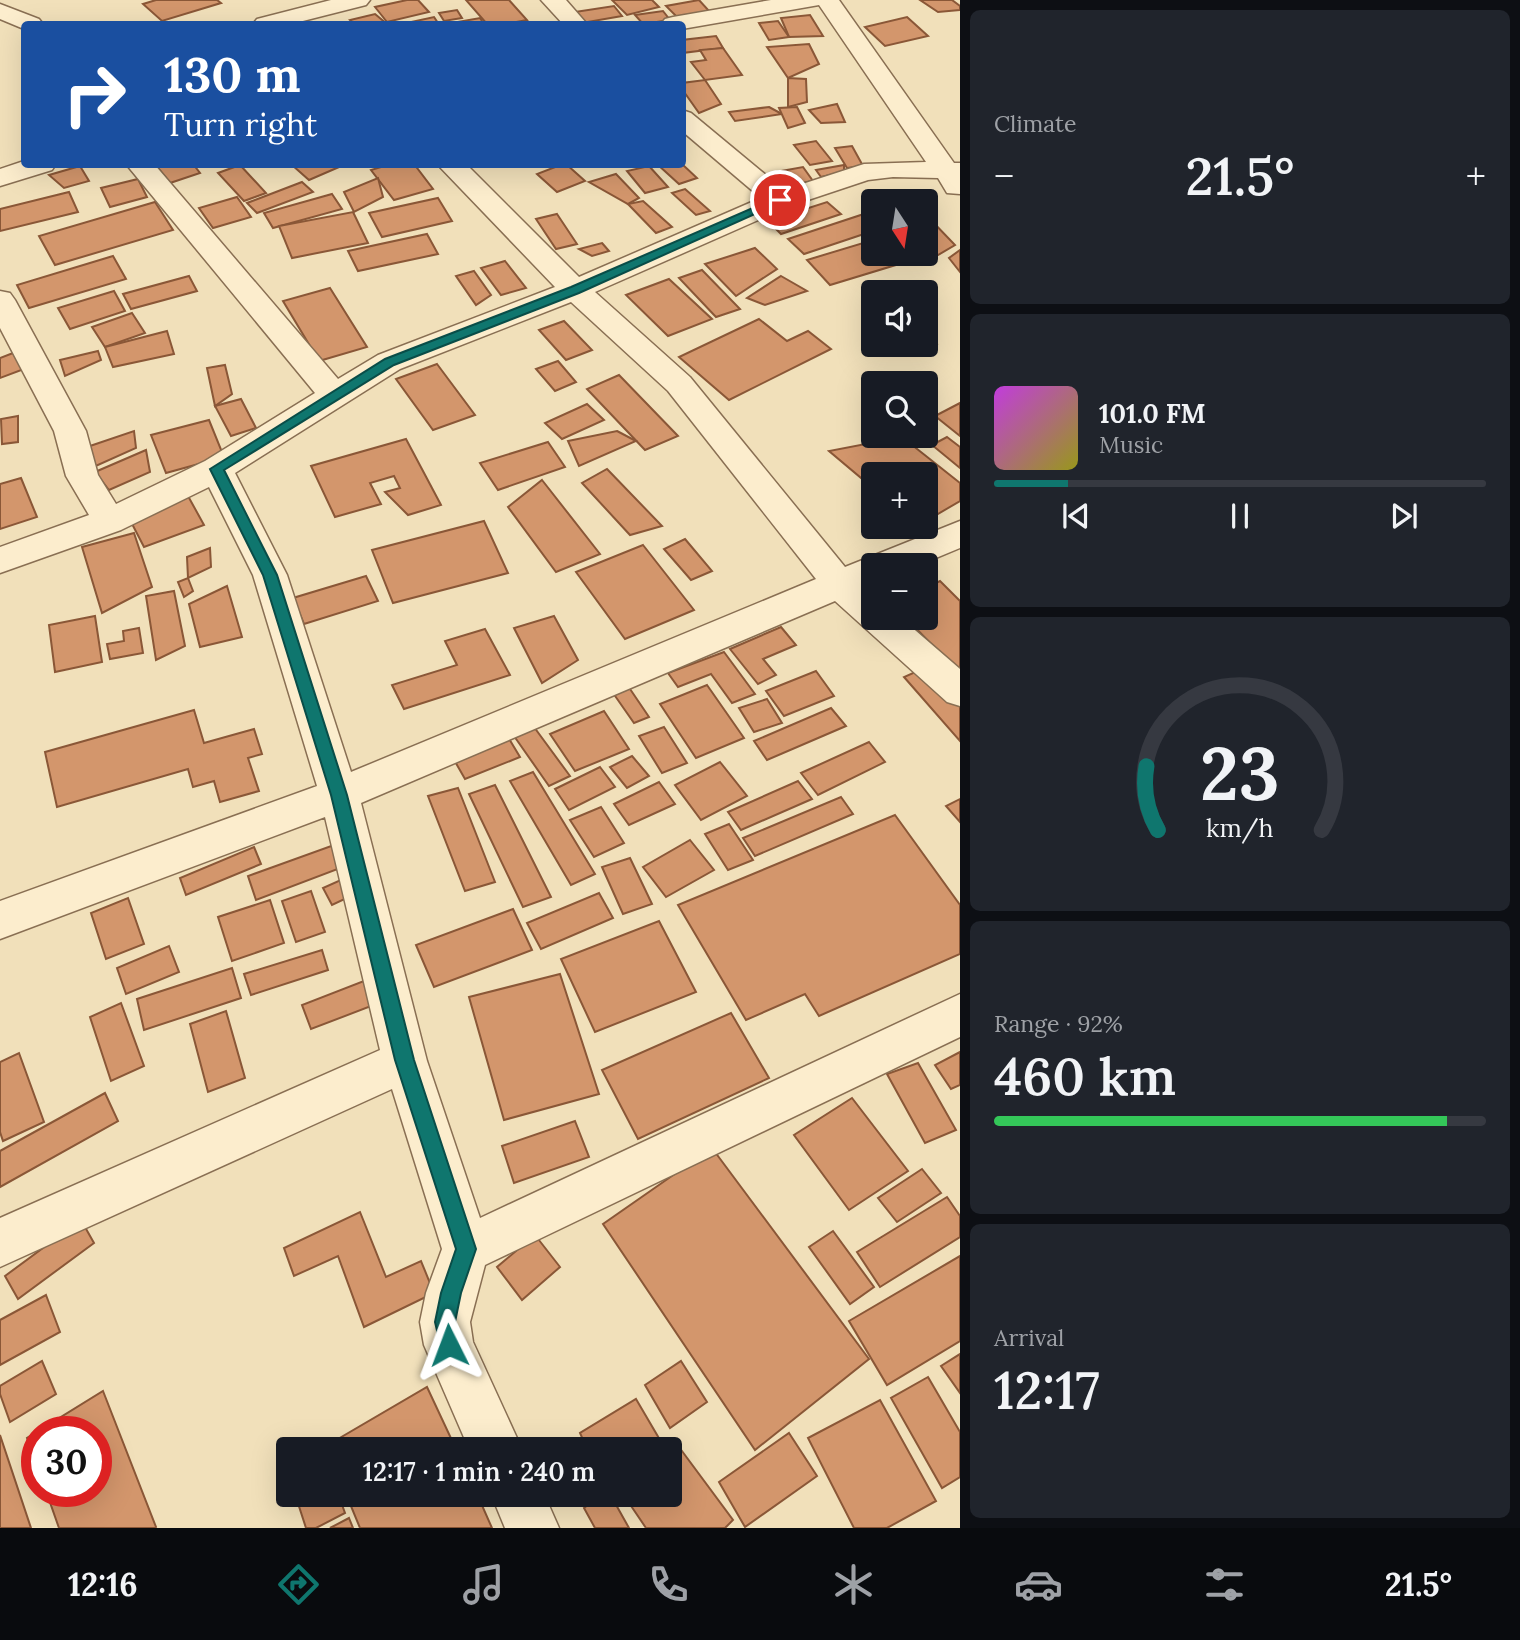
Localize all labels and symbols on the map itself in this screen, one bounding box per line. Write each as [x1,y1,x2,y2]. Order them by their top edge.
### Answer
pin [750,170,810,230]
north arrow [861,189,938,266]
position arrow [412,1308,486,1382]
speed limit sign: 30 [21,1416,112,1507]

